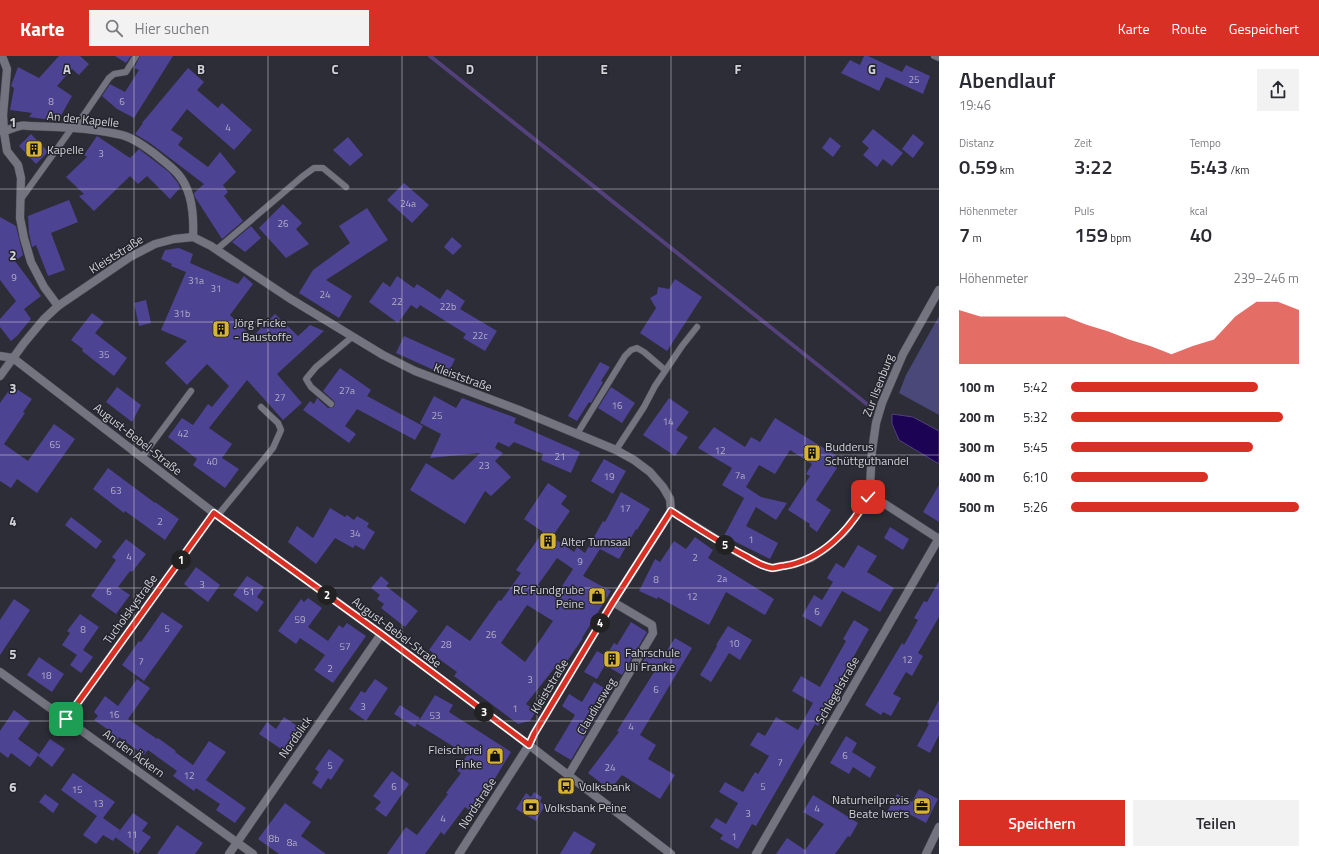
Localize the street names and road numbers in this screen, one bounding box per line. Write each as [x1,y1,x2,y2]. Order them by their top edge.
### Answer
street label: An der Kapelle [46,106,120,132]
street label: Kleiststraße [85,230,147,278]
street label: Zur Ilsenburg [857,351,899,419]
street label: Kleiststraße [431,358,495,396]
street label: August-Bebel-Straße [90,398,186,480]
street label: Tucholskystraße [98,570,162,648]
street label: August-Bebel-Straße [348,592,446,672]
street label: Schlegelstraße [810,653,864,727]
street label: Kleiststraße [525,655,573,717]
street label: Claudiusweg [571,674,621,738]
street label: Nordblick [274,712,317,762]
street label: An den Äckern [99,724,169,782]
street label: Nordstraße [453,774,501,832]

